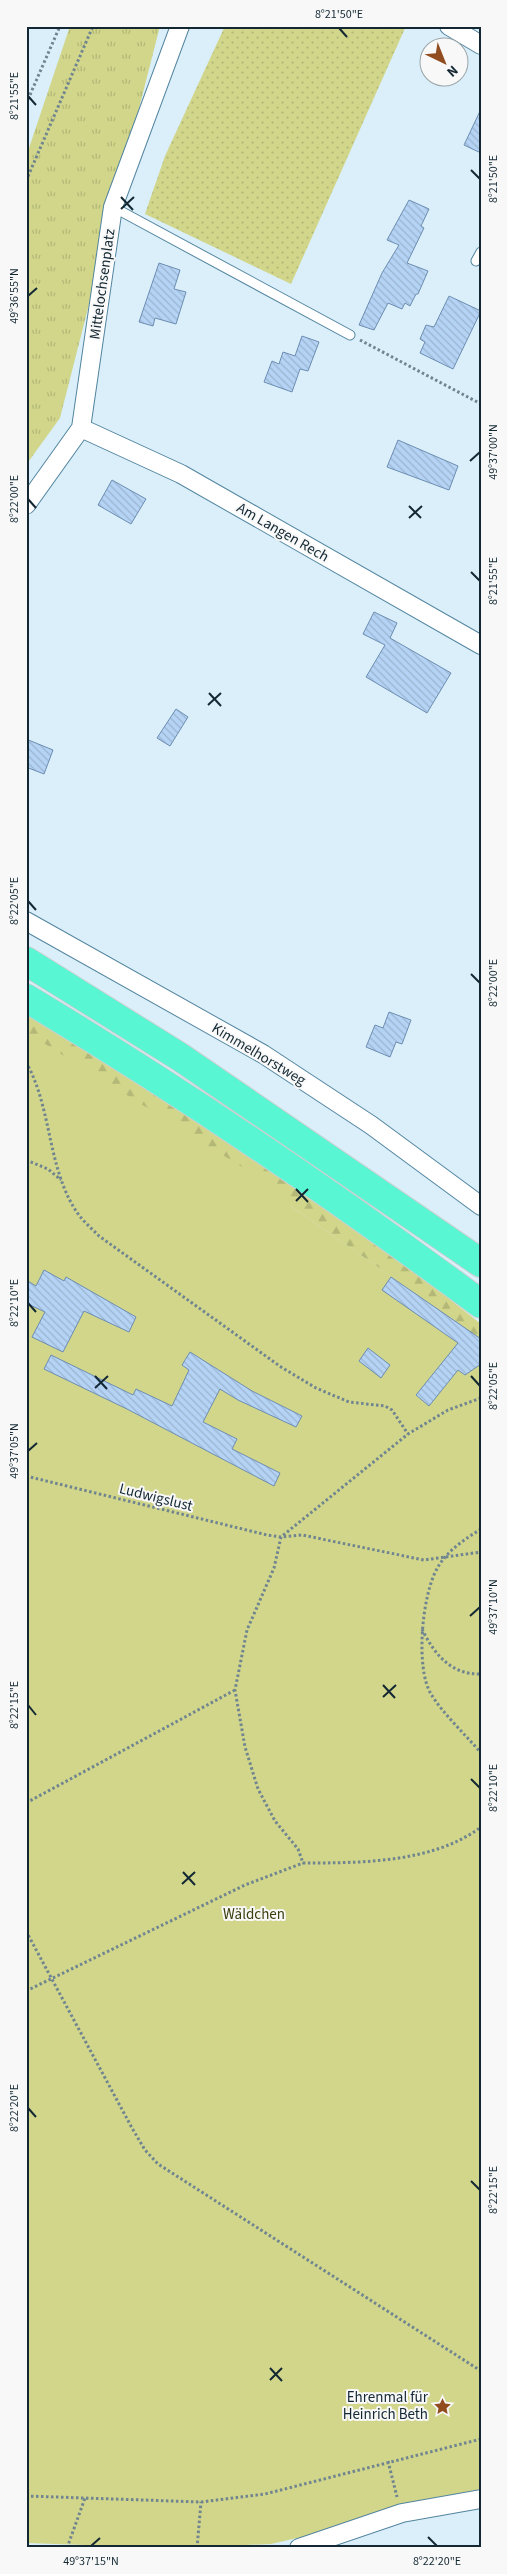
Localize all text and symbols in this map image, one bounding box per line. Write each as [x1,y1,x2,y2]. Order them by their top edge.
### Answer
text: 8°21'50"E [315,6,363,23]
north arrow [420,38,470,88]
text: N [442,60,462,81]
text: 8°21'55"E [6,72,23,120]
text: 8°21'50"E [485,155,502,203]
street label: Mittelochsenplatz [84,227,121,341]
text: 49°36'55"N [6,268,23,324]
text: 49°37'00"N [485,424,502,480]
text: 8°22'00"E [6,475,23,523]
street label: Am Langen Rech [233,497,333,567]
text: 8°21'55"E [485,557,502,605]
text: 8°22'05"E [6,877,23,925]
text: 8°22'00"E [485,959,502,1007]
street label: Kimmelhorstweg [208,1018,310,1091]
text: 8°22'10"E [6,1279,23,1327]
text: 8°22'05"E [485,1362,502,1410]
text: 49°37'05"N [6,1423,23,1479]
street label: Ludwigslust [117,1478,195,1517]
text: 49°37'10"N [485,1579,502,1635]
text: 8°22'15"E [6,1681,23,1729]
text: 8°22'10"E [485,1764,502,1812]
park label: Wäldchen [223,1904,285,1925]
text: 8°22'20"E [6,2084,23,2132]
text: 8°22'15"E [485,2166,502,2214]
place label: Ehrenmal für Heinrich Beth [343,2387,429,2425]
place icon: Ehrenmal für Heinrich Beth [432,2396,452,2416]
text: 49°37'15"N [63,2553,119,2570]
text: 8°22'20"E [413,2553,461,2570]

